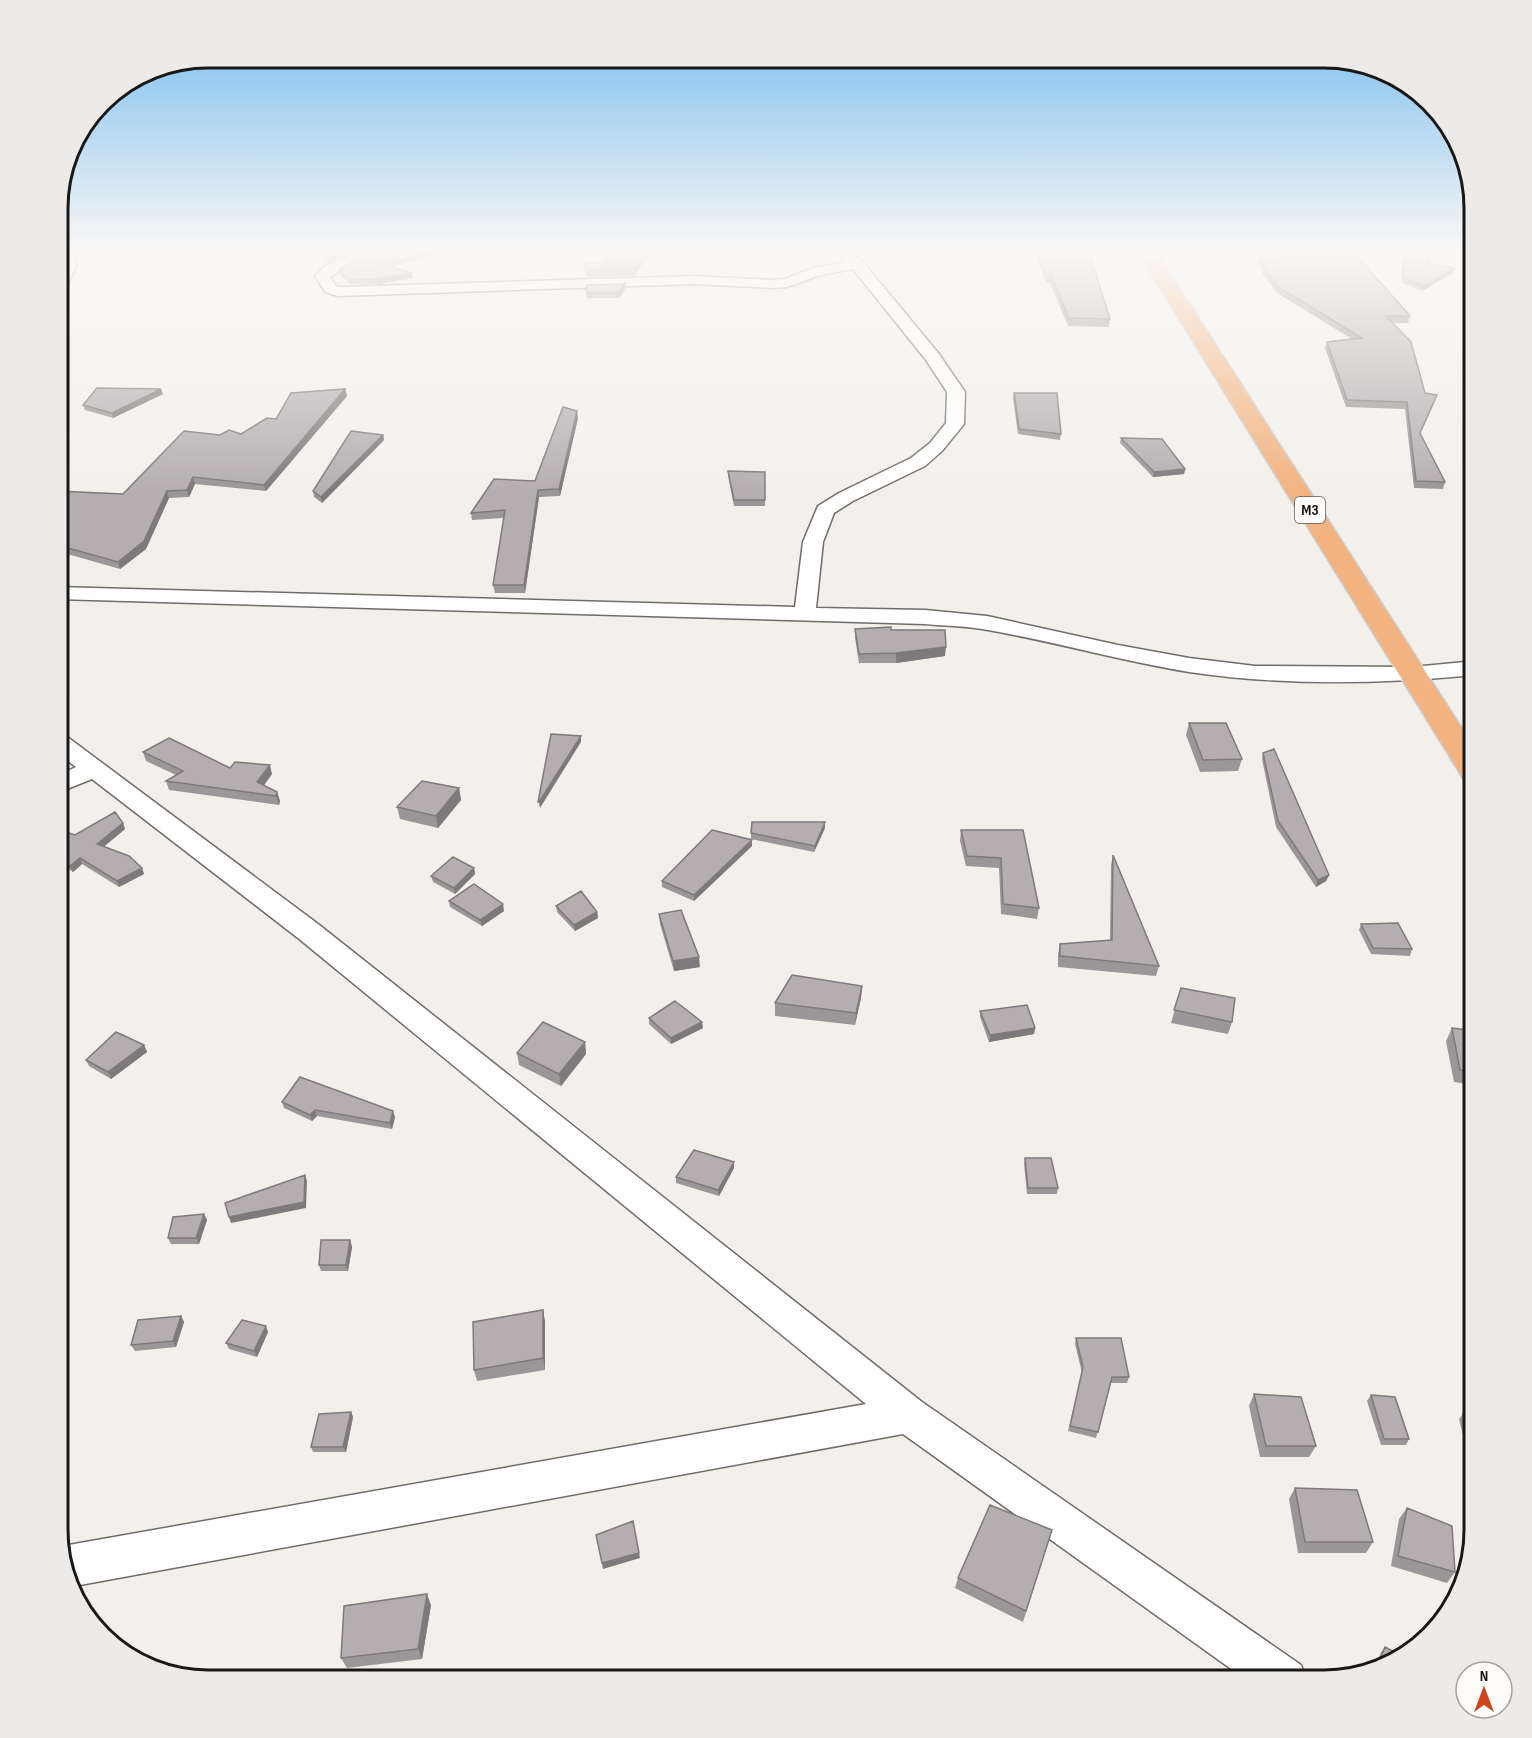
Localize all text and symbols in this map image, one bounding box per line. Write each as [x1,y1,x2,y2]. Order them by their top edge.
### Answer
road number: M3 [1295,497,1325,523]
north arrow [1454,1660,1514,1720]
text: N [1480,1667,1488,1686]

